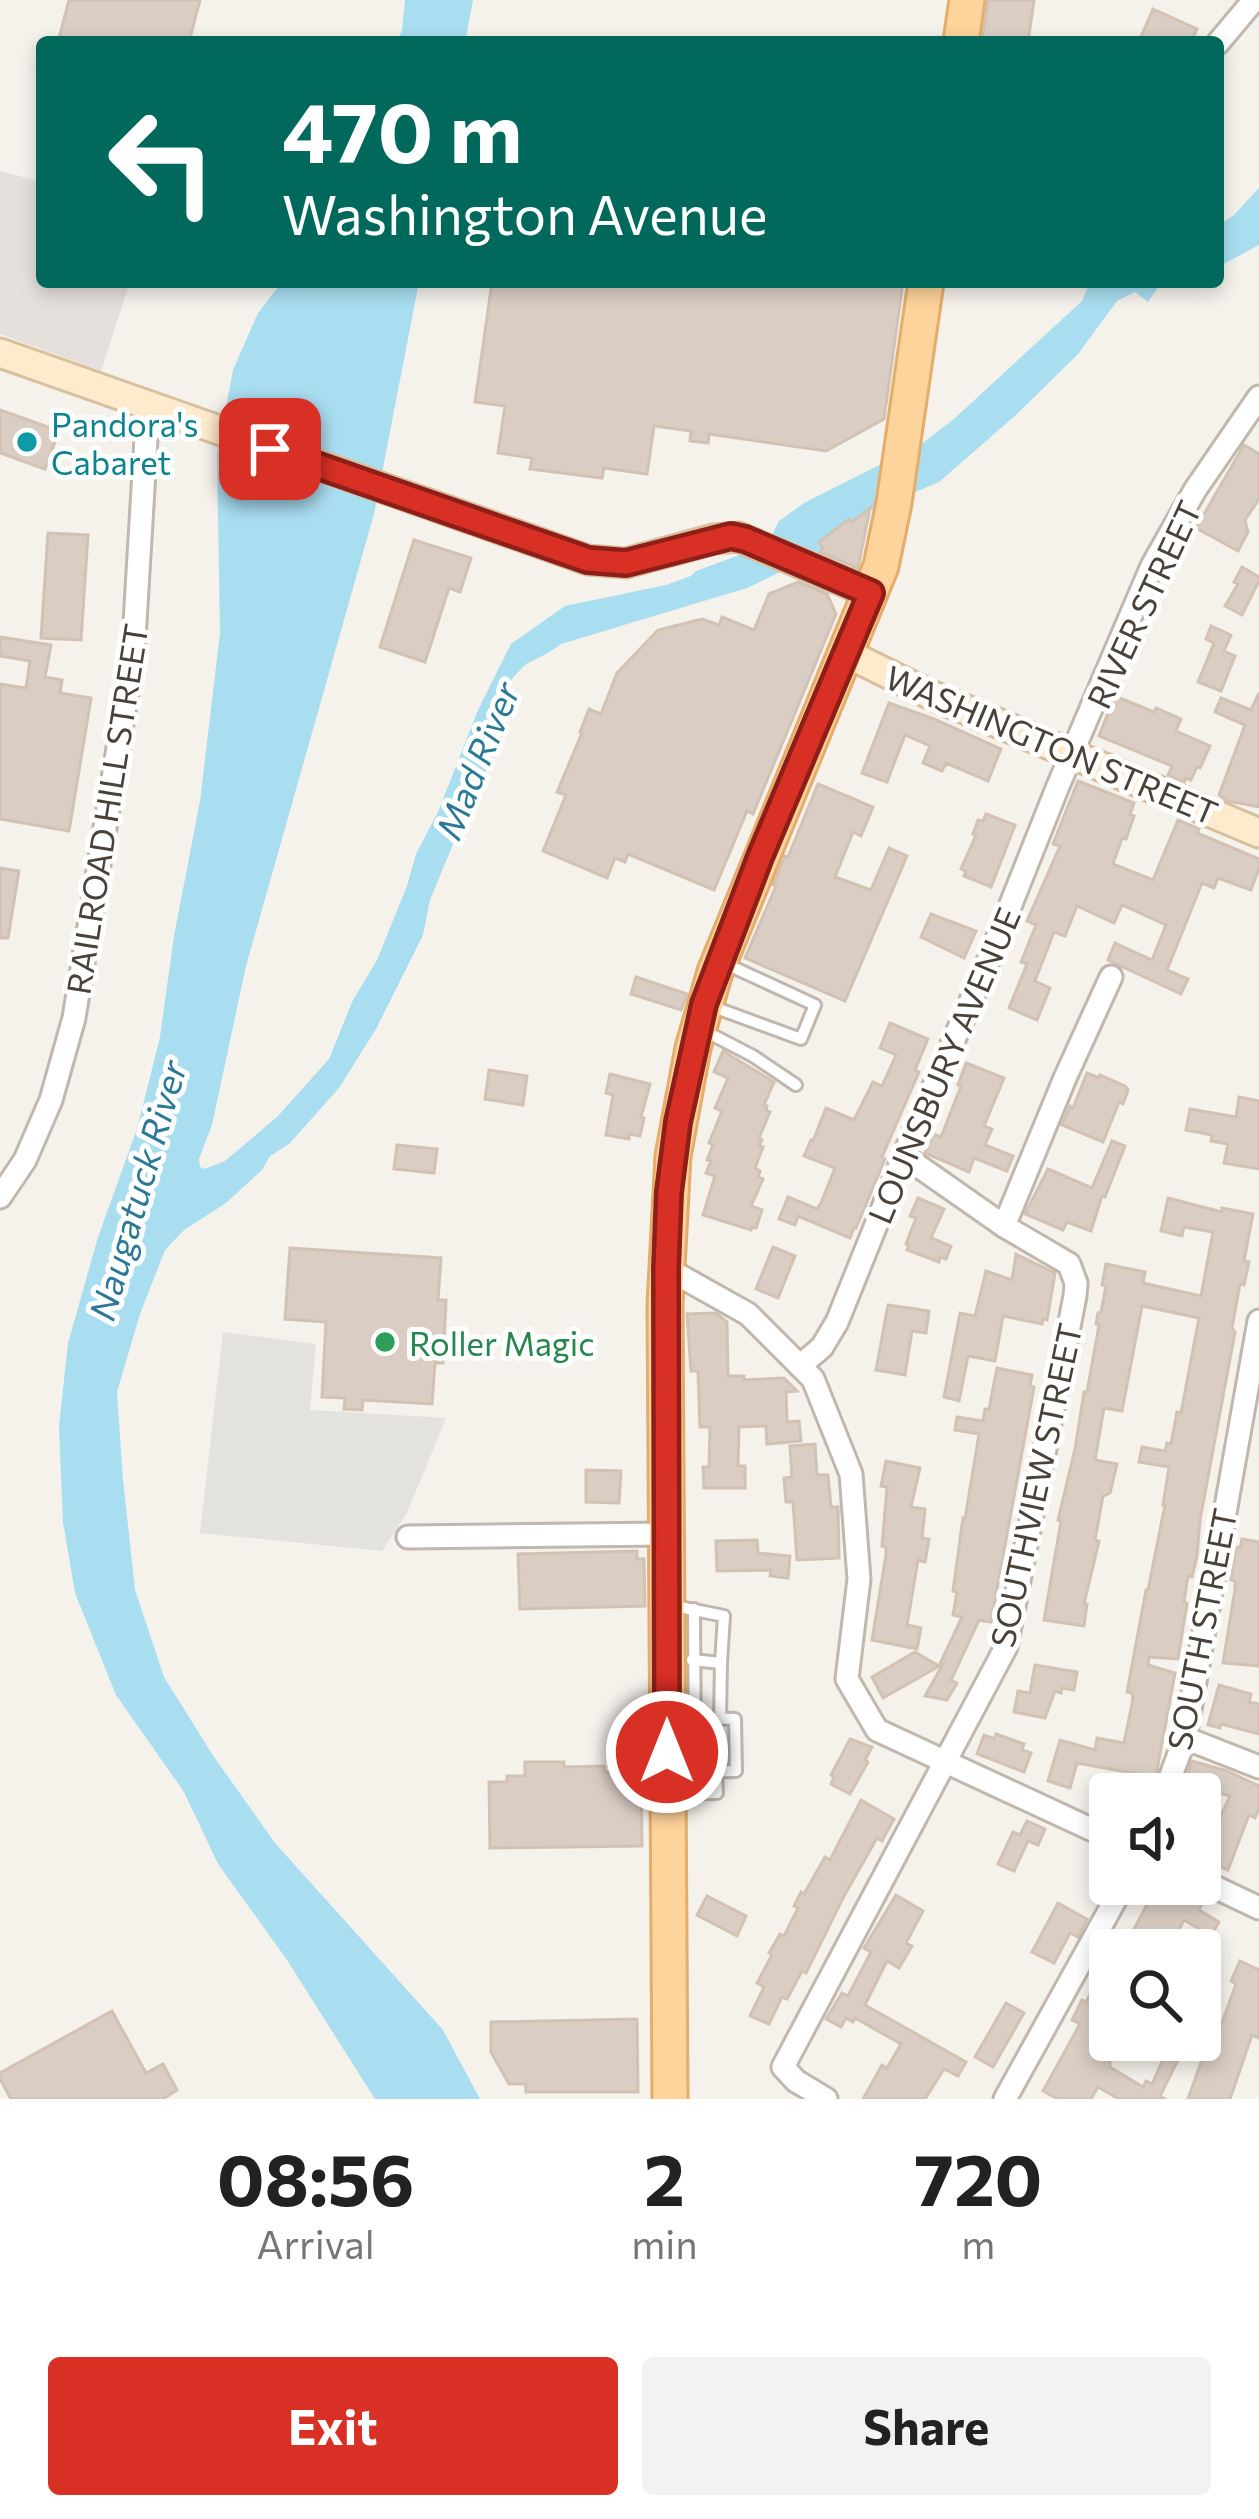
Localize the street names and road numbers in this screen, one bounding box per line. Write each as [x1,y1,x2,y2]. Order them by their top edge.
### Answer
street label: RIVER STREET [1077,494,1209,714]
street label: RAILROAD HILL STREET [56,621,156,997]
street label: WASHINGTON STREET [880,655,1224,833]
street label: LOUNSBURY AVENUE [858,901,1028,1229]
street label: SOUTHVIEW STREET [981,1319,1089,1651]
street label: SOUTH STREET [1157,1505,1245,1753]

